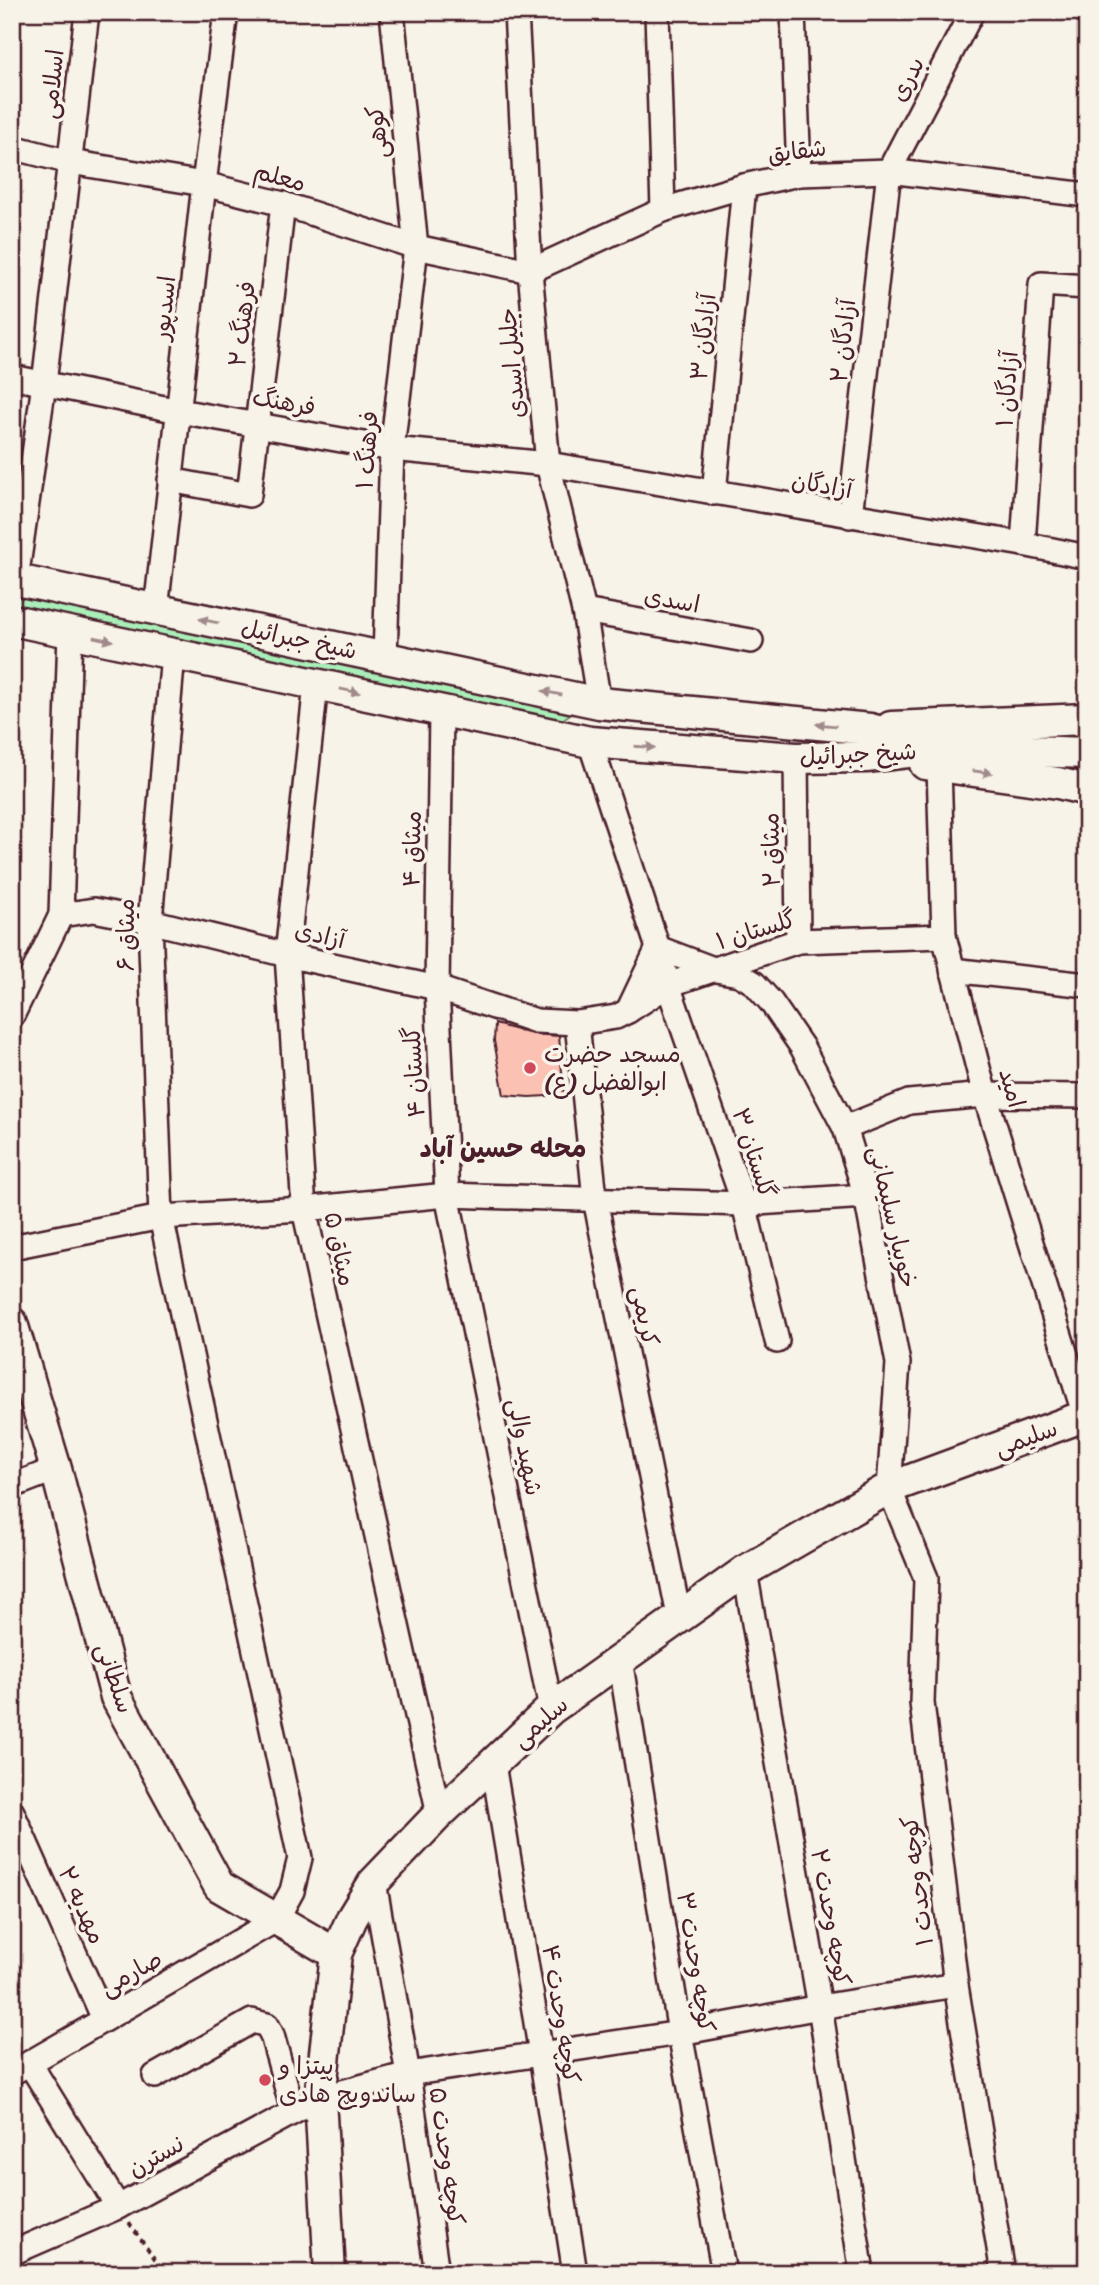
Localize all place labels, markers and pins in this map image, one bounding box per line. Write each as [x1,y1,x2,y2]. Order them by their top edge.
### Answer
place label: مسجد حضرت ابوالفضل (ع) [544,1033,681,1103]
marker: مسجد حضرت ابوالفضل (ع) [522,1060,538,1076]
place label: پیتزا و ساندویچ هادی [277,2045,416,2115]
marker: پیتزا و ساندویچ هادی [257,2072,273,2088]

